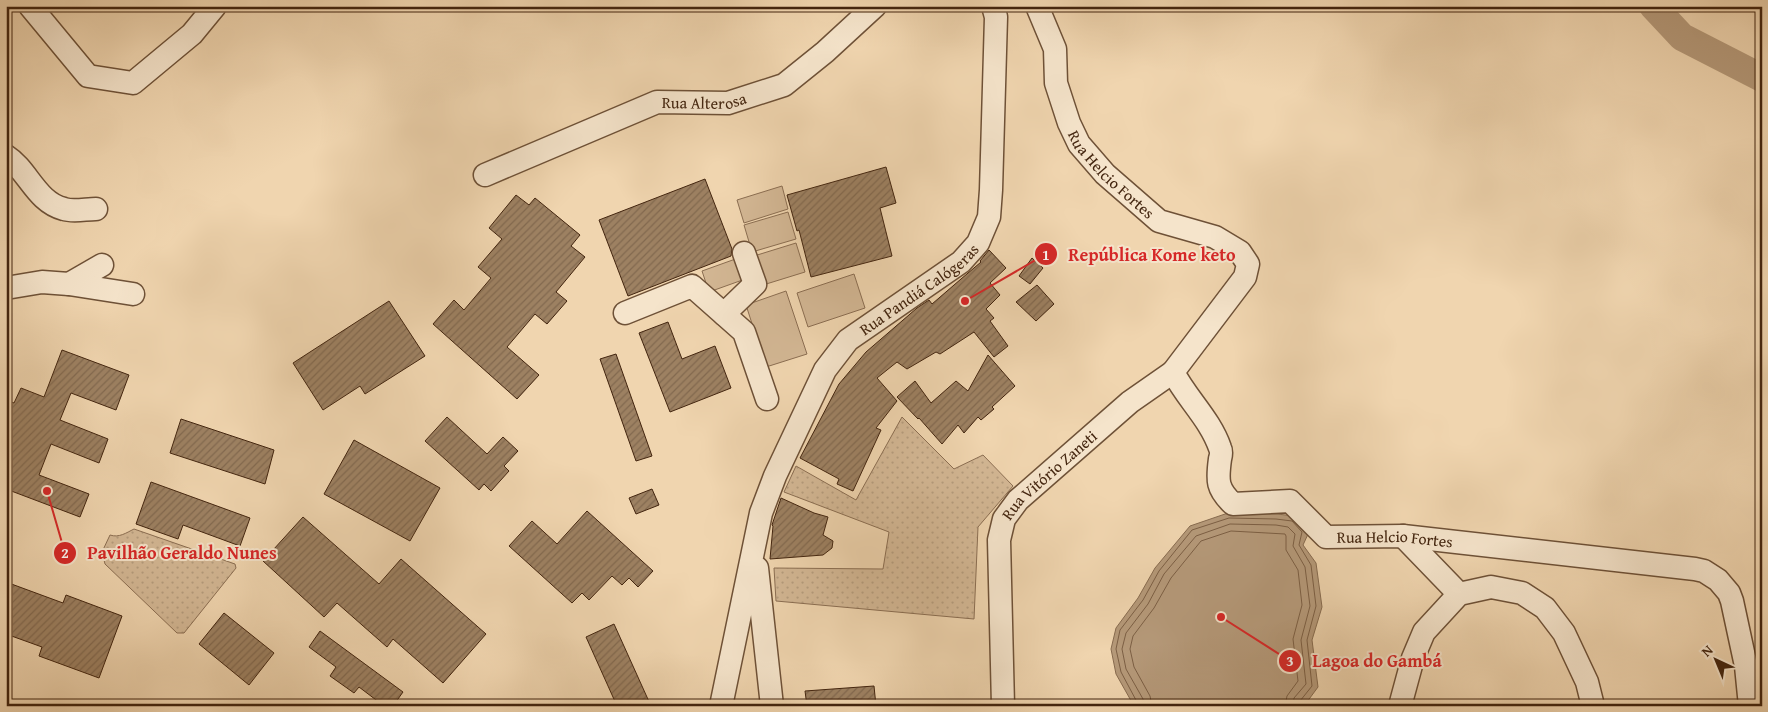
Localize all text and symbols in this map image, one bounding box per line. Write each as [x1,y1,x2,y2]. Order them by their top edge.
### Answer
street label: Rua Alterosa [662,86,750,116]
street label: Rua Helcio Fortes [1062,126,1160,224]
street label: Rua Pandiá Calógeras [854,238,984,341]
callout: República Kome keto [1034,238,1246,271]
text: República Kome keto [1068,241,1236,268]
text: 1 [1042,244,1050,265]
street label: Rua Vitório Zaneti [995,424,1103,525]
street label: Rua Helcio Fortes [1336,524,1454,554]
callout: Pavilhão Geraldo Nunes [52,536,287,569]
text: Pavilhão Geraldo Nunes [87,539,277,566]
text: 2 [61,542,69,563]
north arrow [1690,634,1740,684]
text: N [1697,640,1718,661]
callout: Lagoa do Gambá [1277,644,1452,677]
text: Lagoa do Gambá [1312,647,1442,674]
text: 3 [1286,650,1294,671]

